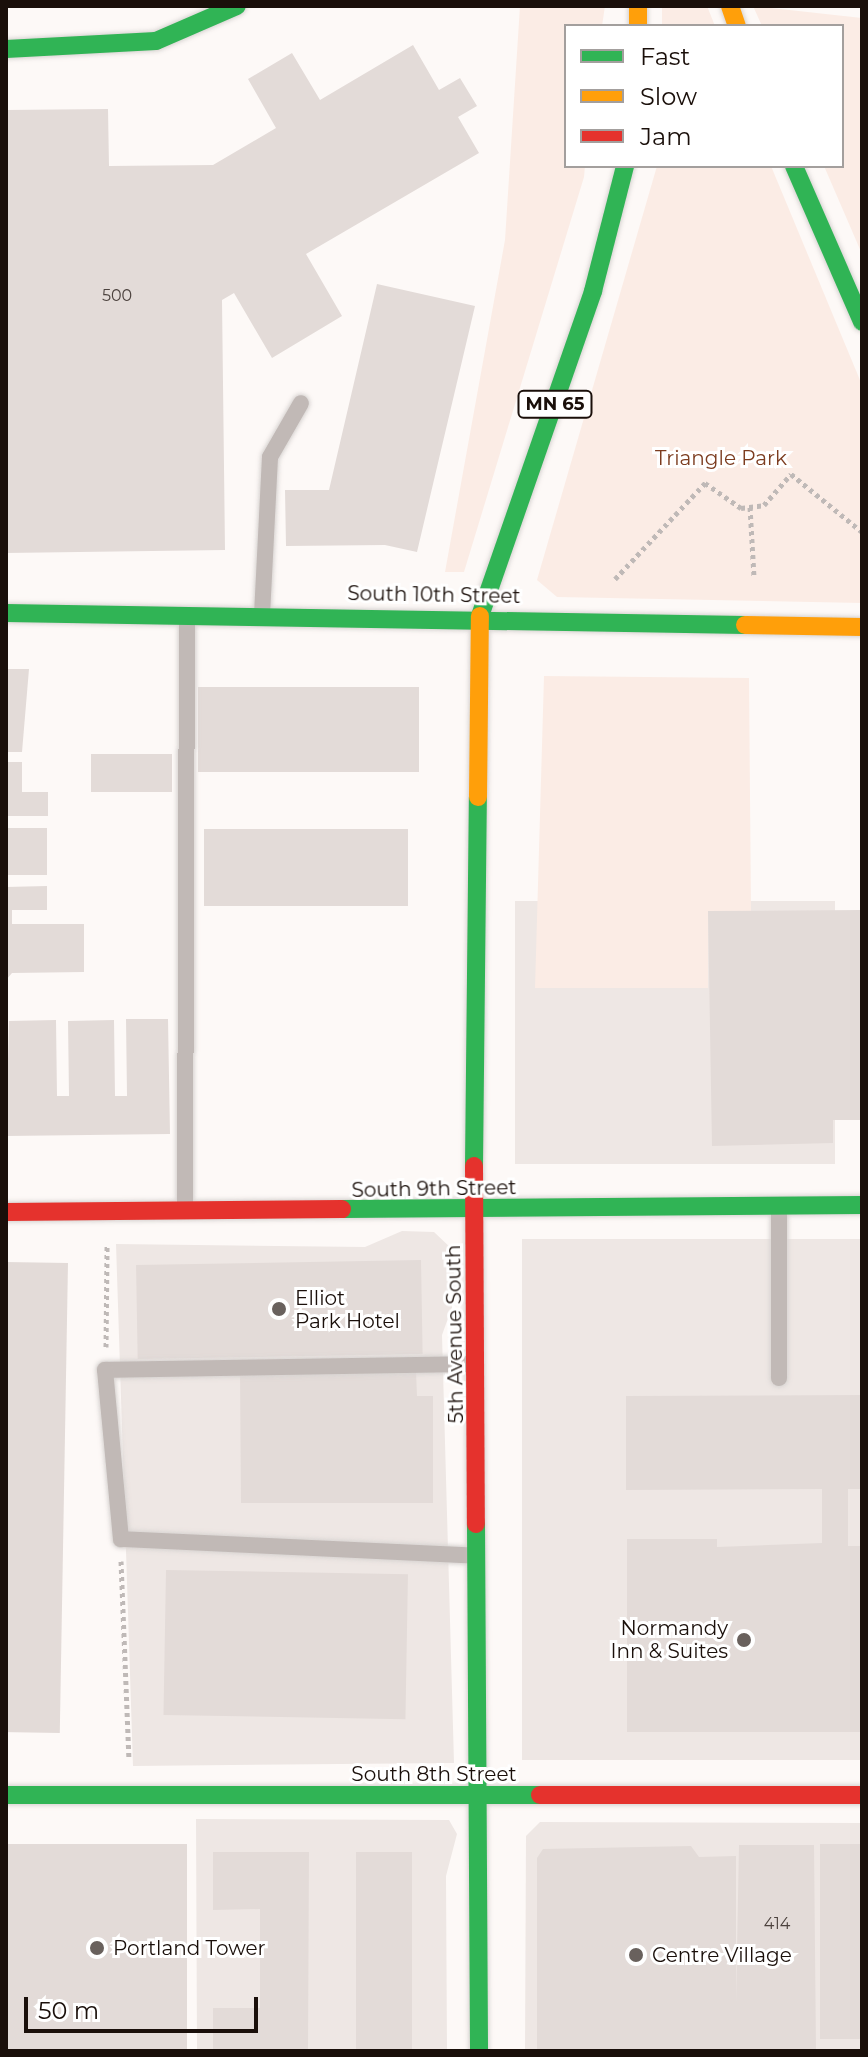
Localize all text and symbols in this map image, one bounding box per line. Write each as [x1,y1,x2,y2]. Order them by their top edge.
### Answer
legend [564,24,844,168]
text: Fast [640,42,690,71]
text: Slow [640,82,697,111]
text: Jam [640,122,692,151]
house number: 500 [102,286,132,306]
road number: MN 65 [517,390,593,418]
park label: Triangle Park [655,446,787,470]
street label: South 10th Street [347,581,521,609]
street label: South 9th Street [351,1176,517,1202]
street label: 5th Avenue South [441,1244,469,1424]
place label: Elliot Park Hotel [295,1286,400,1333]
marker: Elliot Park Hotel [270,1300,288,1318]
place label: Normandy Inn & Suites [611,1616,728,1663]
marker: Normandy Inn & Suites [735,1631,753,1649]
street label: South 8th Street [351,1762,517,1786]
house number: 414 [764,1914,790,1934]
place label: Portland Tower [113,1936,266,1960]
marker: Portland Tower [88,1939,106,1957]
place label: Centre Village [652,1943,792,1967]
marker: Centre Village [627,1946,645,1964]
scale bar [28,1981,262,2031]
text: 50 m [38,1996,99,2025]

